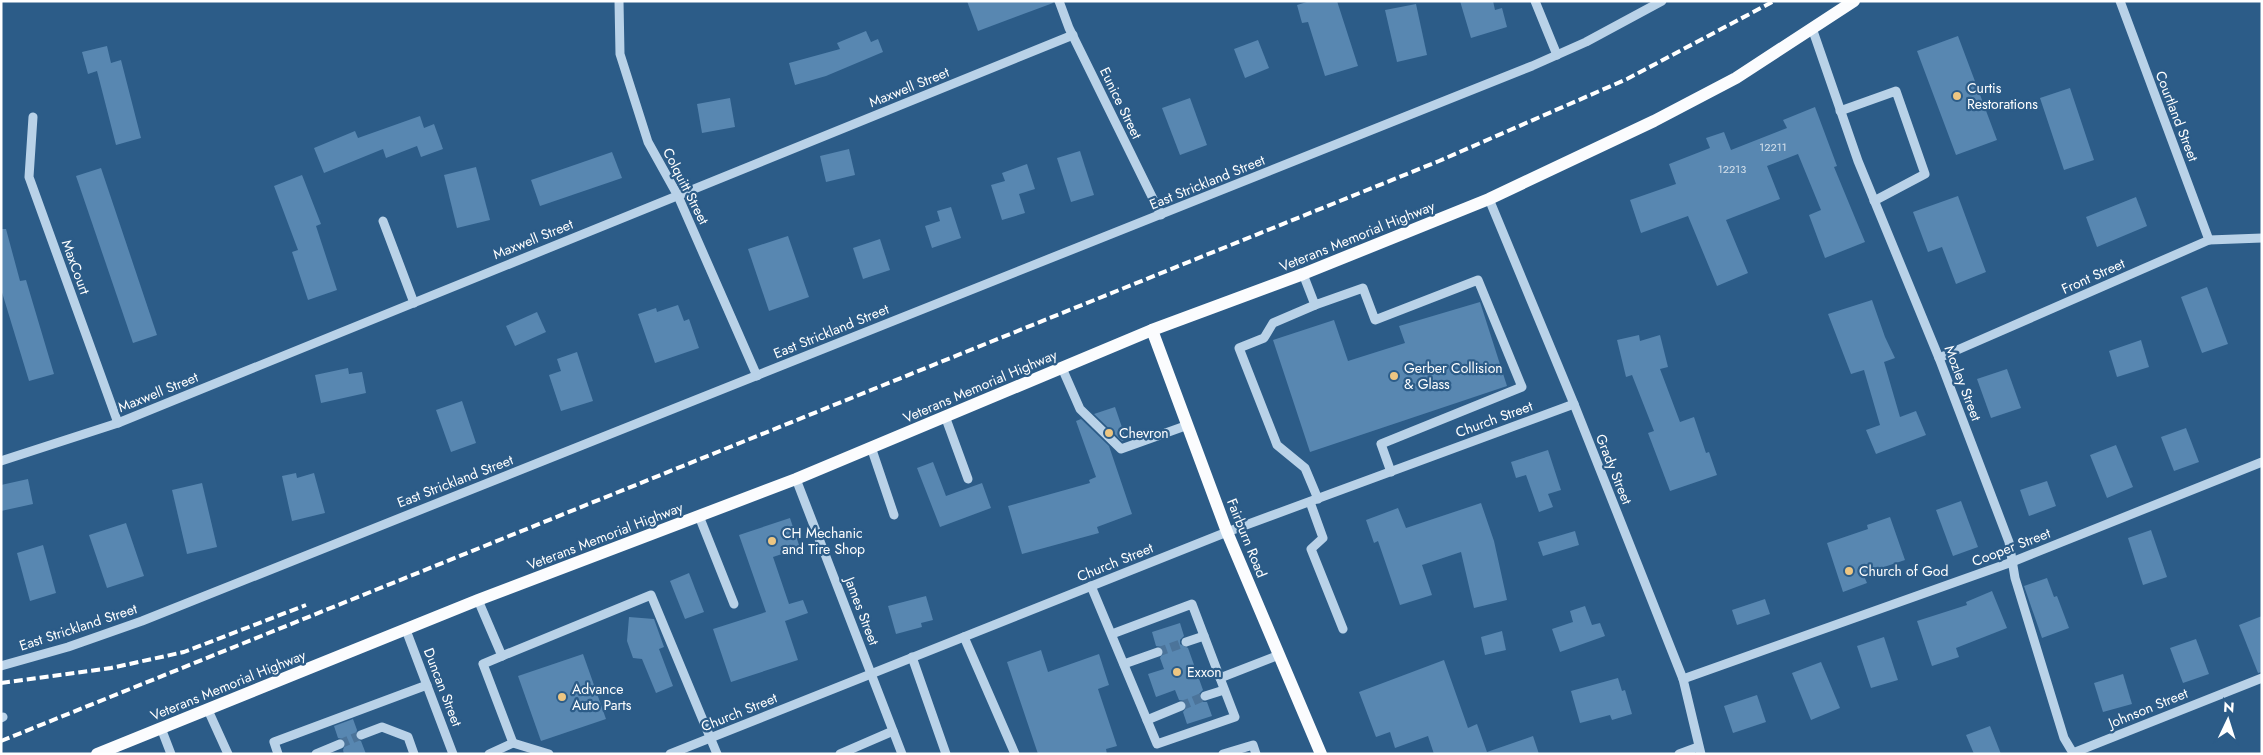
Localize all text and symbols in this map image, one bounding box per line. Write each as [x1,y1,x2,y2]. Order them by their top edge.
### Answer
street label: Maxwell Street [866,62,953,112]
street label: Eunice Street [1095,64,1147,143]
street label: Courtland Street [2151,68,2204,165]
place label: Curtis Restorations [1967,78,2038,114]
marker: Curtis Restorations [1951,90,1963,102]
house number: 12211 [1759,139,1787,155]
street label: Colquitt Street [658,144,714,228]
street label: East Strickland Street [1146,149,1268,214]
house number: 12213 [1718,161,1746,177]
street label: Veterans Memorial Highway [1276,195,1438,276]
street label: Maxwell Street [490,214,577,264]
street label: MaxCourt [57,237,95,298]
street label: Front Street [2058,253,2128,299]
street label: East Strickland Street [770,298,892,363]
street label: Mozley Street [1939,342,1987,424]
street label: Veterans Memorial Highway [900,344,1061,428]
place label: Gerber Collision & Glass [1404,358,1503,394]
street label: Maxwell Street [115,367,202,417]
marker: Gerber Collision & Glass [1388,370,1400,382]
street label: Church Street [1453,396,1536,442]
place label: Chevron [1119,423,1169,443]
marker: Chevron [1103,427,1115,439]
street label: Grady Street [1591,431,1637,508]
street label: East Strickland Street [394,449,517,512]
street label: Fairburn Road [1222,495,1272,581]
street label: Veterans Memorial Highway [524,497,687,575]
place label: CH Mechanic and Tire Shop [782,523,865,559]
street label: Cooper Street [1969,523,2054,571]
marker: CH Mechanic and Tire Shop [766,535,778,547]
street label: Church Street [1074,537,1157,586]
place label: Church of God [1859,561,1948,581]
marker: Church of God [1843,565,1855,577]
street label: James Street [839,572,884,649]
street label: East Strickland Street [16,598,140,655]
street label: Veterans Memorial Highway [147,644,309,725]
street label: Duncan Street [419,645,467,730]
place label: Exxon [1187,662,1222,682]
marker: Exxon [1171,666,1183,678]
place label: Advance Auto Parts [572,679,632,715]
street label: Johnson Street [2103,683,2191,734]
street label: Church Street [698,687,781,736]
marker: Advance Auto Parts [556,691,568,703]
north arrow [2203,695,2253,745]
text: N [2223,697,2235,717]

